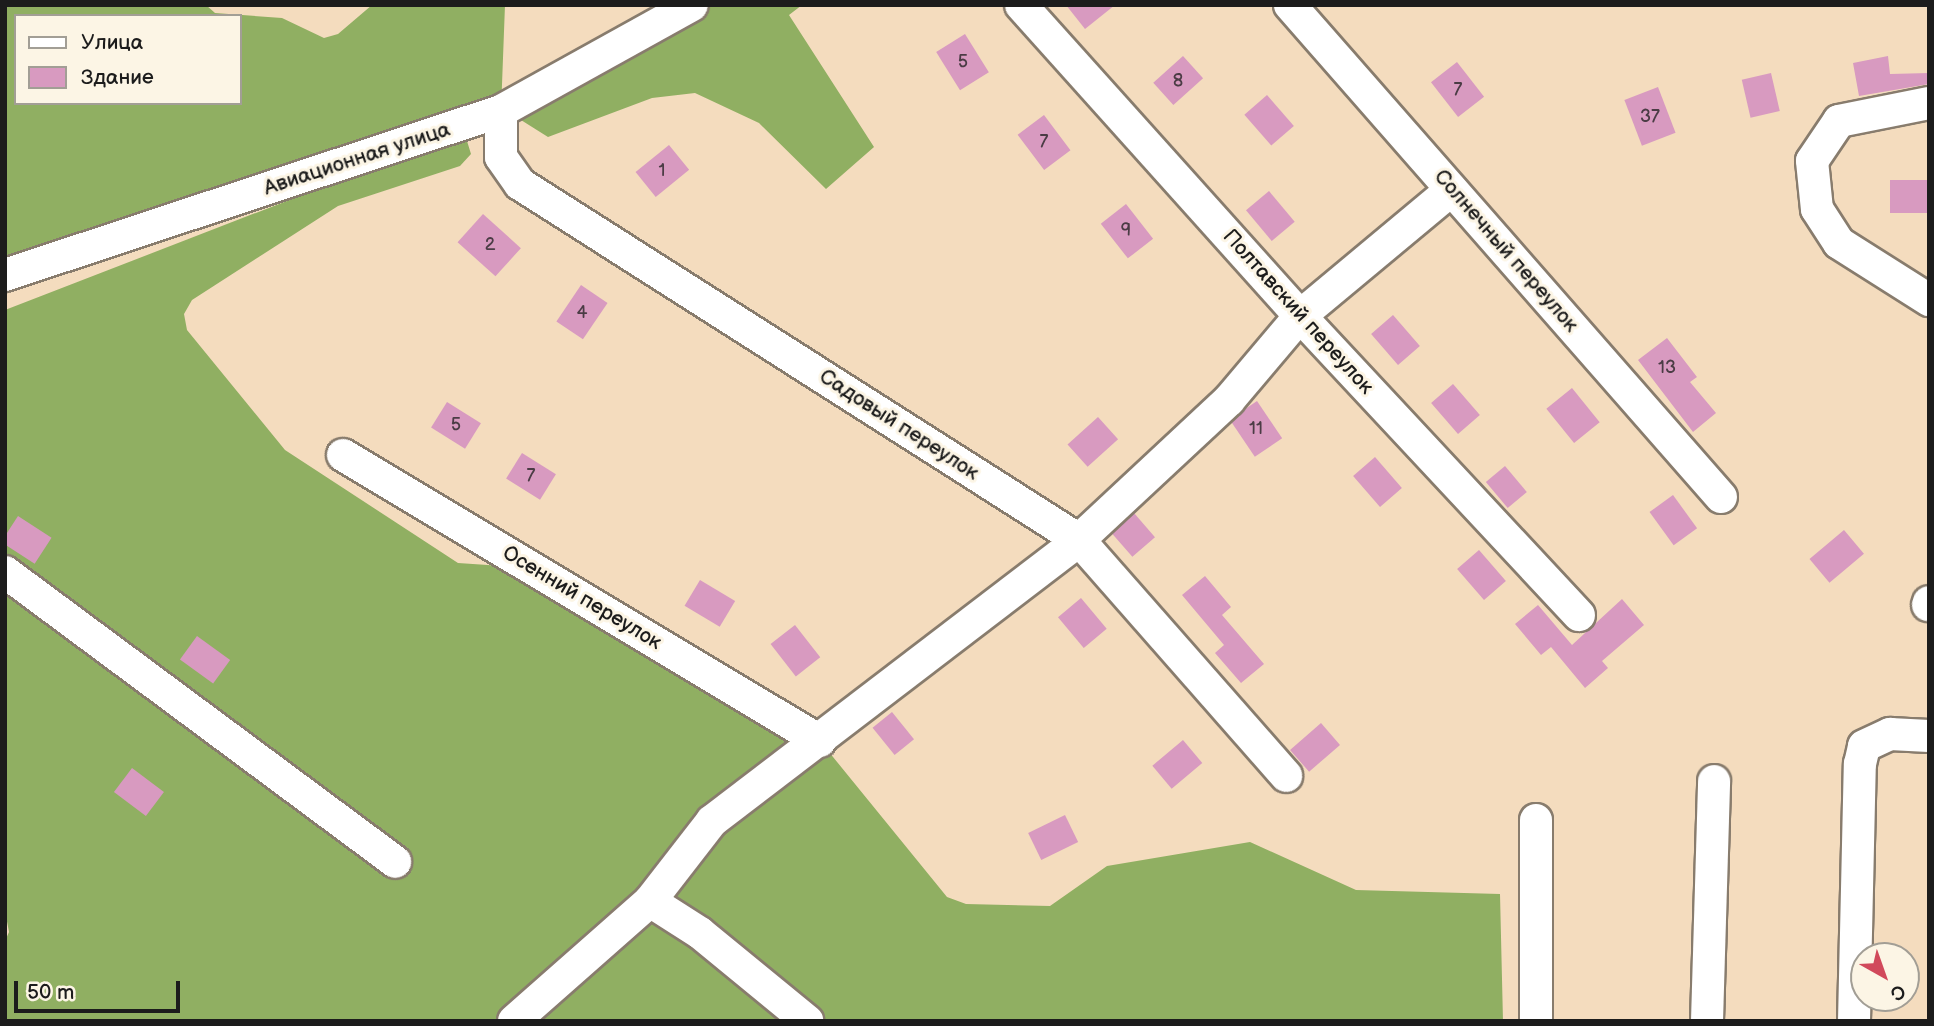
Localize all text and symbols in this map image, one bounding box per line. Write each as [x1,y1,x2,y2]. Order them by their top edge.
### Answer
legend [14,14,242,105]
text: Улица [81,30,143,55]
house number: 5 [958,51,968,73]
text: Здание [81,65,154,90]
house number: 8 [1173,70,1183,92]
house number: 7 [1454,79,1462,101]
house number: 37 [1640,106,1660,128]
street label: Авиационная улица [261,117,453,201]
house number: 7 [1040,131,1048,153]
house number: 1 [659,160,665,182]
street label: Солнечный переулок [1429,165,1583,337]
house number: 9 [1121,220,1131,242]
street label: Полтавский переулок [1217,224,1379,400]
house number: 2 [485,234,495,256]
house number: 4 [577,302,587,324]
house number: 13 [1658,357,1676,379]
street label: Садовый переулок [814,364,984,486]
house number: 5 [451,414,461,436]
house number: 11 [1249,418,1263,440]
house number: 7 [527,465,535,487]
street label: Осенний переулок [498,540,666,656]
north arrow [1850,942,1920,1012]
scale bar [18,967,184,1011]
text: С [1885,979,1910,1005]
text: 50 m [27,980,74,1005]

